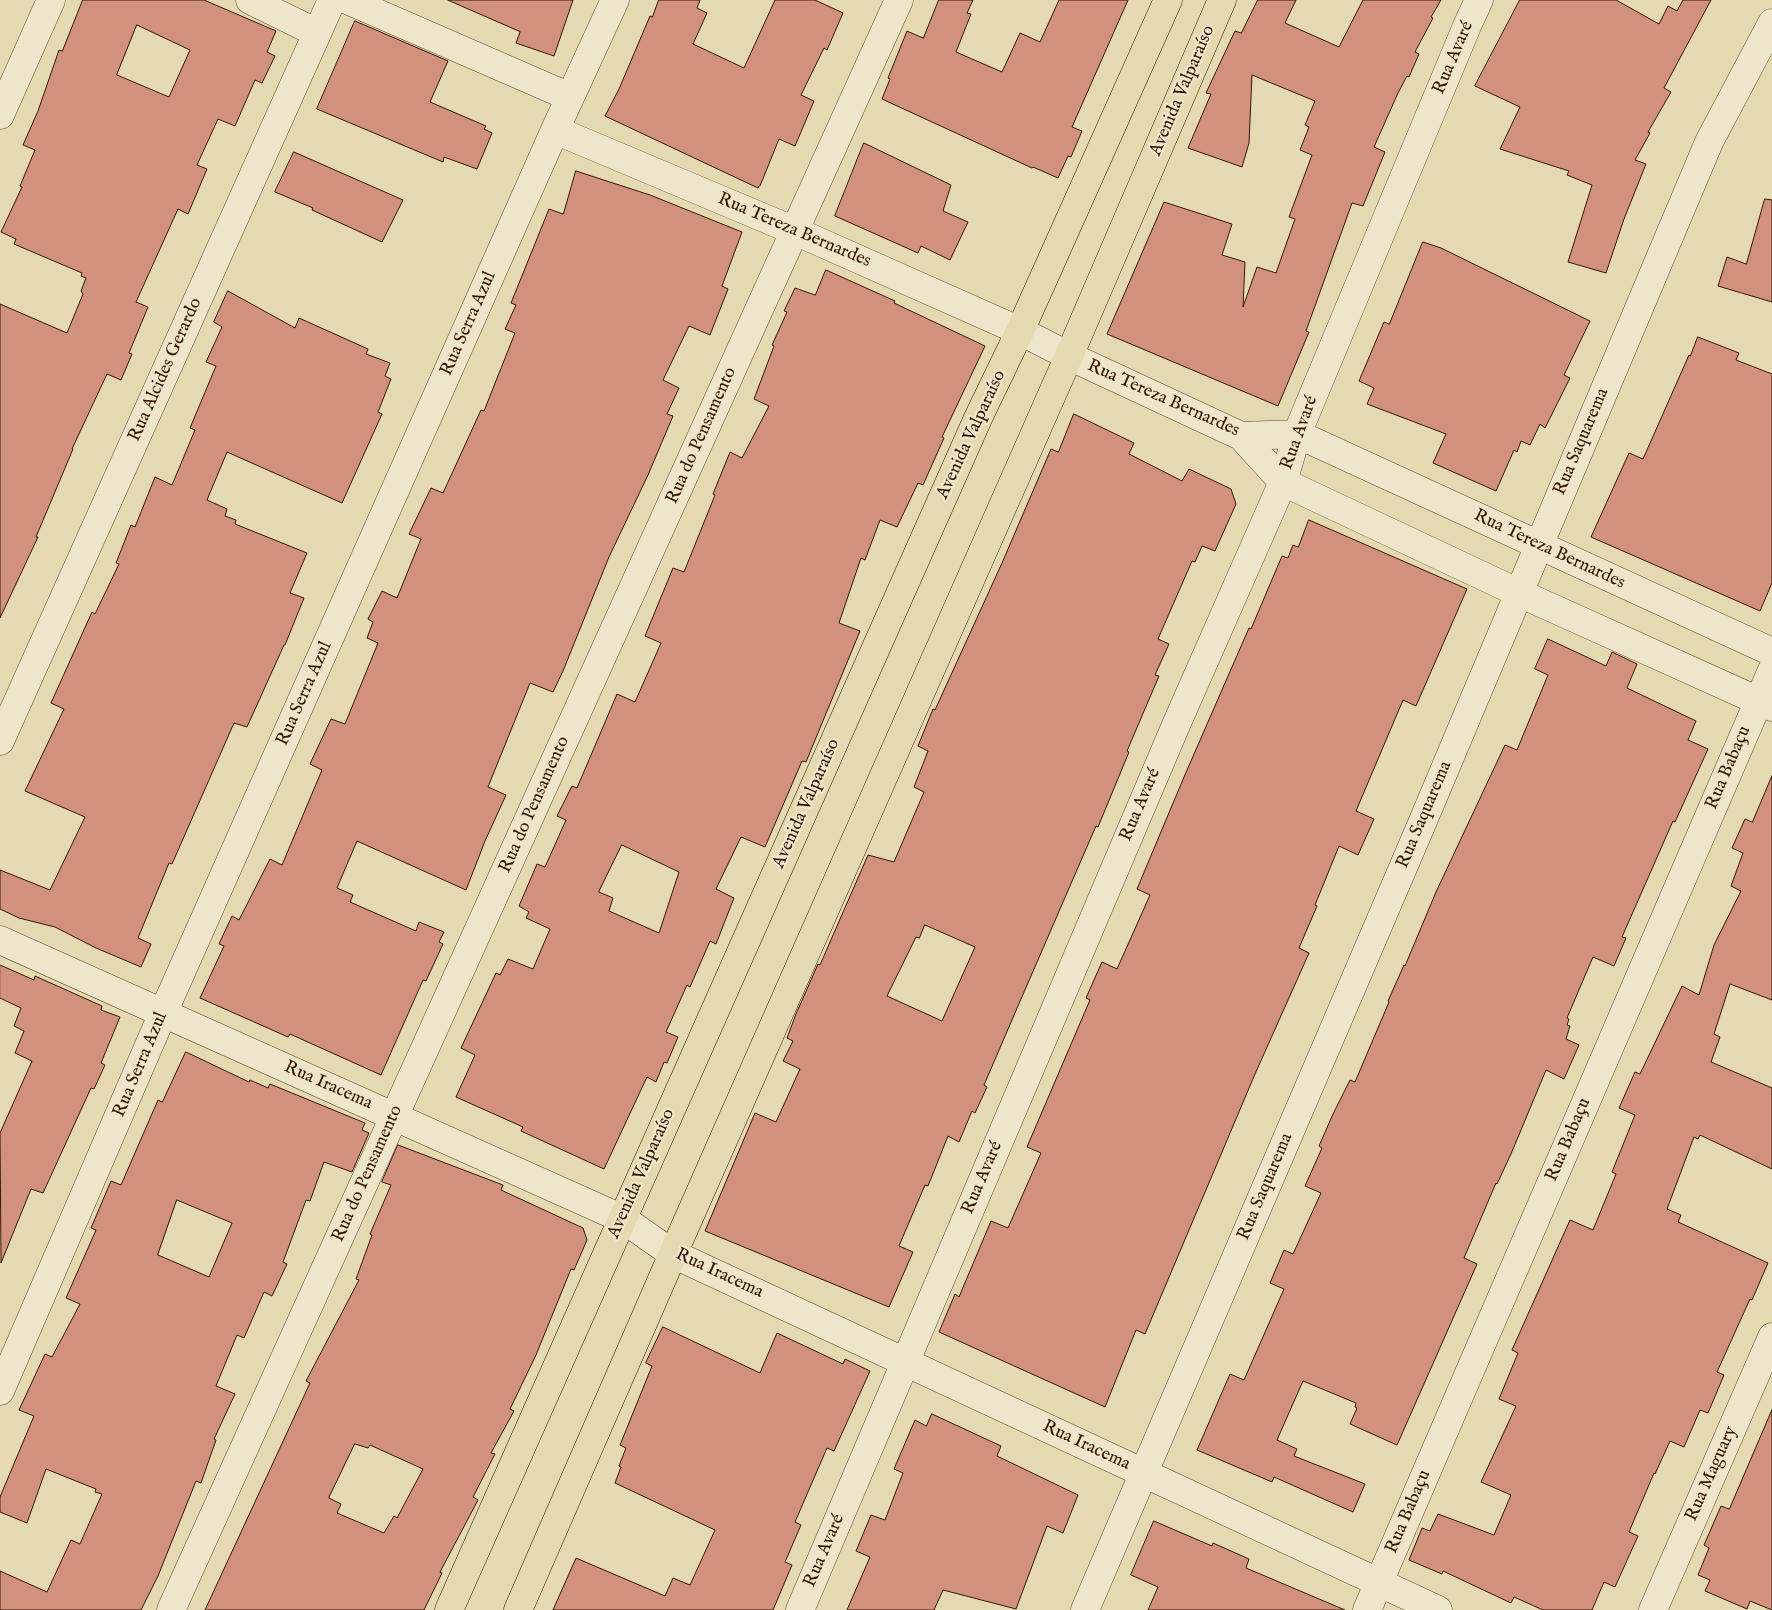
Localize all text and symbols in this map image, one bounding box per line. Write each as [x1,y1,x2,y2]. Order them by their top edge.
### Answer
street label: Rua Avaré [1429,18,1479,98]
street label: Avenida Valparaíso [1146,22,1220,160]
street label: Rua Tereza Bernardes [714,189,874,273]
street label: Rua Serra Azul [436,269,502,379]
street label: Rua Alcides Gerardo [125,295,207,445]
street label: Rua Tereza Bernardes [1084,356,1242,442]
street label: Rua do Pensamento [662,364,742,508]
street label: Avenida Valparaíso [933,367,1011,503]
street label: Rua Saquarema [1550,385,1614,499]
street label: Rua Avaré [1277,393,1323,473]
street label: Rua Tereza Bernardes [1470,505,1628,595]
street label: Rua Serra Azul [272,639,338,749]
street label: Rua Babaçu [1702,723,1756,813]
street label: Rua do Pensamento [495,733,575,877]
street label: Avenida Valparaíso [769,736,845,872]
street label: Rua Saquarema [1393,758,1457,872]
street label: Rua Avaré [1116,765,1166,845]
street label: Rua Serra Azul [109,1009,173,1121]
street label: Rua Iracema [280,1057,376,1115]
street label: Rua Babaçu [1542,1095,1596,1185]
street label: Rua do Pensamento [328,1102,408,1246]
street label: Avenida Valparaíso [604,1106,680,1242]
street label: Rua Saquarema [1234,1130,1298,1244]
street label: Rua Avaré [958,1138,1008,1218]
street label: Rua Iracema [672,1244,766,1304]
street label: Rua Iracema [1039,1416,1133,1476]
street label: Rua Maguary [1681,1423,1743,1525]
street label: Rua Babaçu [1382,1467,1436,1557]
street label: Rua Avaré [800,1511,850,1591]

